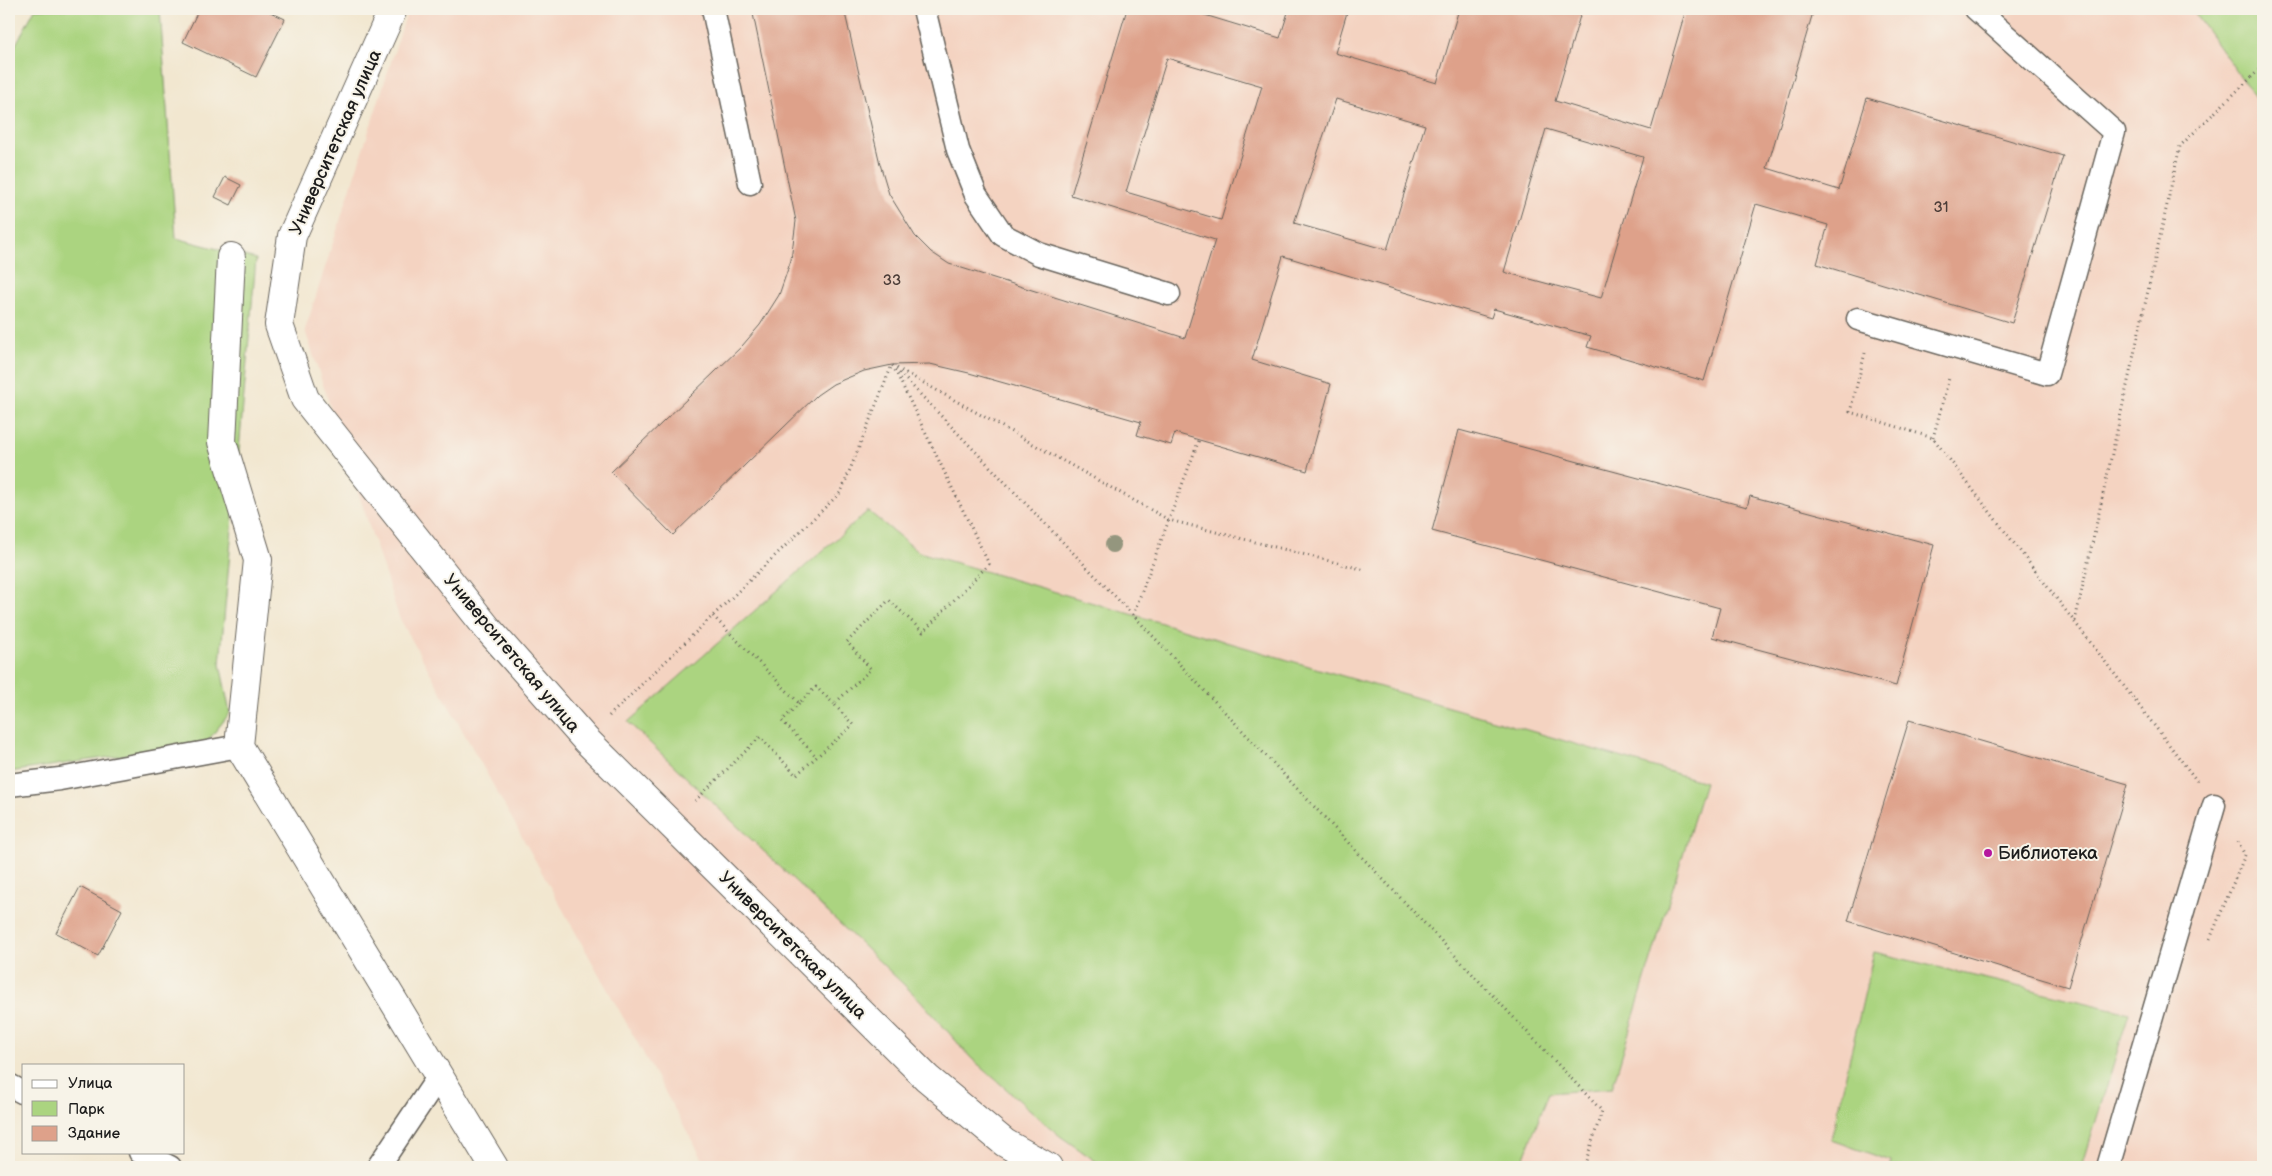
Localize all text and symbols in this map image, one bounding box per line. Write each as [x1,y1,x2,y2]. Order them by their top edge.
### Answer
street label: Университетская улица [285,46,386,238]
house number: 31 [1933,198,1949,217]
house number: 33 [883,271,901,290]
street label: Университетская улица [439,570,584,737]
place label: Библиотека [1998,843,2098,864]
marker: Библиотека [1982,847,1994,859]
street label: Университетская улица [714,867,871,1024]
legend [22,1064,185,1154]
text: Улица [68,1074,113,1093]
text: Парк [68,1100,105,1119]
text: Здание [68,1124,120,1143]

